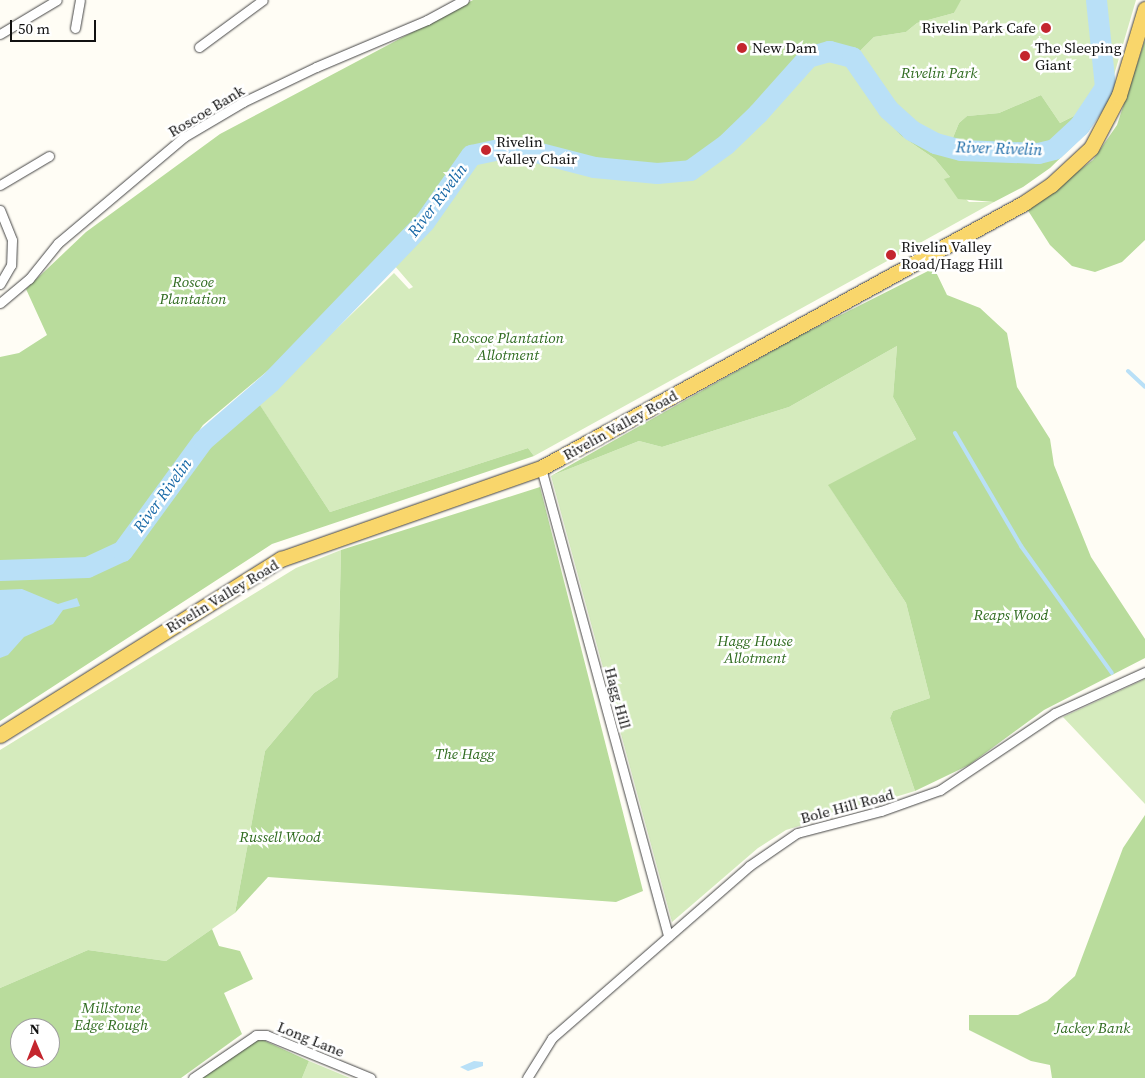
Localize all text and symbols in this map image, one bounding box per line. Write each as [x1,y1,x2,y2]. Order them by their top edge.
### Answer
scale bar [12,10,99,42]
text: 50 m [18,18,50,39]
place label: Rivelin Park Cafe [922,19,1036,37]
marker: Rivelin Park Cafe [1040,22,1052,34]
place label: The Sleeping Giant [1035,38,1121,73]
place label: New Dam [752,39,817,57]
marker: New Dam [736,42,748,54]
marker: The Sleeping Giant [1019,50,1031,62]
park label: Rivelin Park [901,64,977,82]
street label: Roscoe Bank [165,81,247,141]
place label: Rivelin Valley Chair [496,132,577,167]
water label: River Rivelin [955,137,1043,159]
marker: Rivelin Valley Chair [480,144,492,156]
water label: River Rivelin [403,160,471,240]
place label: Rivelin Valley Road/Hagg Hill [901,237,1003,272]
marker: Rivelin Valley Road/Hagg Hill [885,249,897,261]
park label: Roscoe Plantation [160,272,226,307]
park label: Roscoe Plantation Allotment [452,328,564,363]
street label: Rivelin Valley Road [559,386,681,464]
water label: River Rivelin [129,454,195,536]
street label: Rivelin Valley Road [162,555,282,637]
park label: Reaps Wood [974,606,1048,624]
park label: Hagg House Allotment [717,631,793,666]
street label: Hagg Hill [601,665,635,731]
park label: The Hagg [435,745,495,763]
street label: Bole Hill Road [798,785,896,827]
park label: Russell Wood [239,828,321,846]
park label: Millstone Edge Rough [74,998,148,1033]
street label: Long Lane [275,1017,347,1061]
north arrow [10,1018,60,1068]
text: N [29,1019,40,1039]
park label: Jackey Bank [1056,1019,1130,1037]

